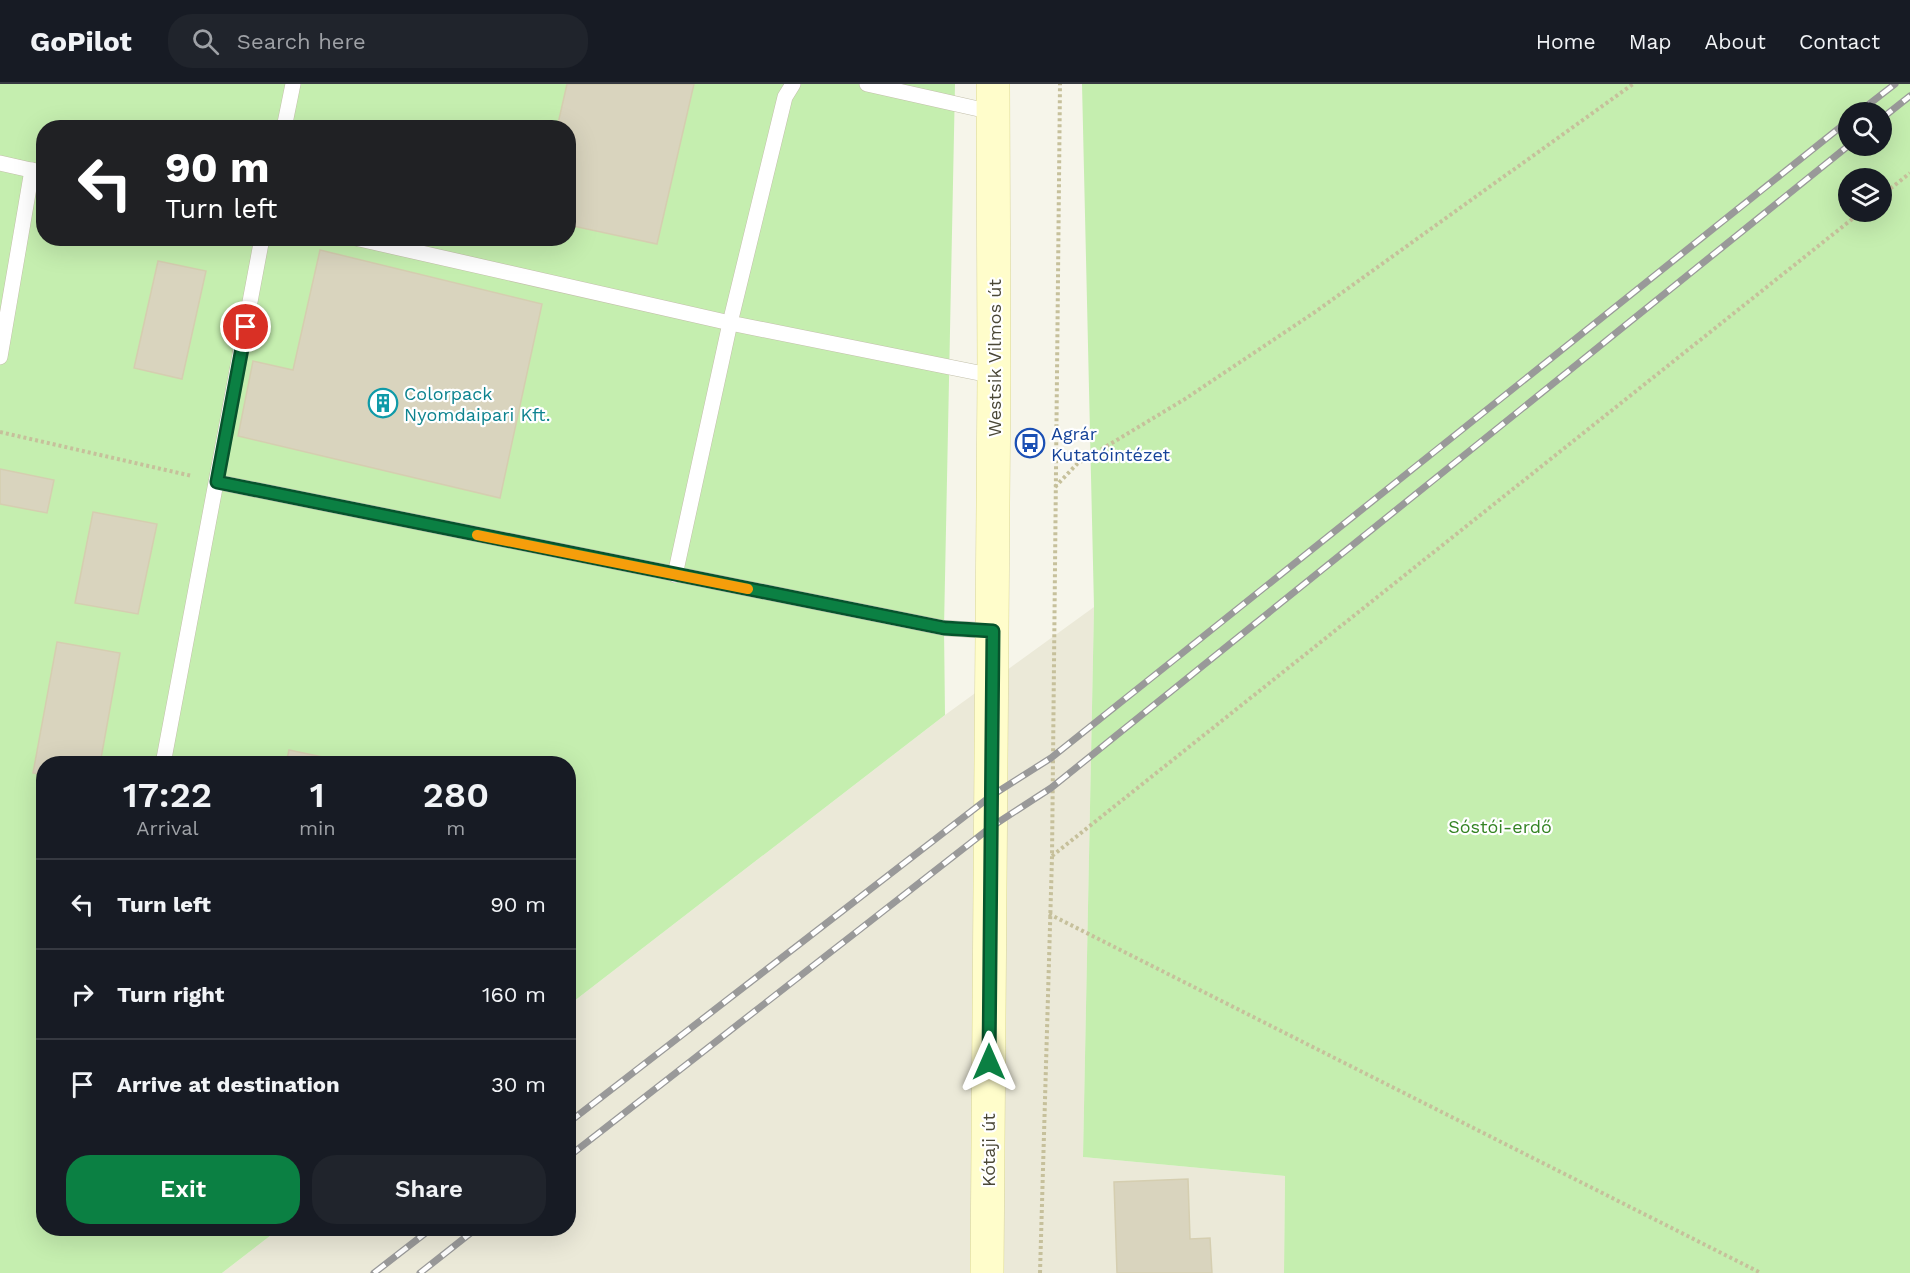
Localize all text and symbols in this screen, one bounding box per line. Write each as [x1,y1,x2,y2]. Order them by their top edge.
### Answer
search box [168,14,588,68]
text: GoPilot [30,25,132,58]
icon: search [189,25,222,58]
text: Search here [237,29,366,54]
text: Home [1536,29,1596,54]
text: Map [1629,29,1672,54]
text: About [1705,29,1766,54]
text: Contact [1799,29,1880,54]
map controls [1838,102,1892,222]
button: search [1838,102,1892,156]
text: 90 m [165,143,269,192]
icon: left [66,144,144,222]
button: layers [1838,168,1892,222]
text: Turn left [165,193,277,225]
street label: Westsik Vilmos út [984,279,1005,437]
pin [220,301,271,352]
icon: arrive [229,310,262,343]
place label: Colorpack Nyomdaipari Kft. [404,383,550,425]
building icon: Colorpack Nyomdaipari Kft. [367,387,399,419]
place label: Agrár Kutatóintézet [1051,423,1170,465]
bus stop icon: Agrár Kutatóintézet [1014,427,1046,459]
text: 17:22 [123,774,212,816]
text: 1 [310,774,325,816]
text: 280 [423,774,489,816]
text: Arrival [136,816,199,840]
text: min [299,816,336,840]
text: m [446,816,465,840]
park label: Sóstói-erdő [1448,816,1552,837]
icon: left [66,888,99,921]
text: Turn left [117,892,211,917]
text: 90 m [490,892,546,917]
icon: right [66,978,99,1011]
text: Turn right [117,982,224,1007]
text: 160 m [482,982,546,1007]
position arrow [957,1030,1021,1094]
icon: arrive [66,1068,99,1101]
text: Arrive at destination [117,1072,340,1097]
text: 30 m [491,1072,546,1097]
street label: Kótaji út [978,1113,999,1187]
button: Exit [66,1155,300,1224]
button: Share [312,1155,546,1224]

